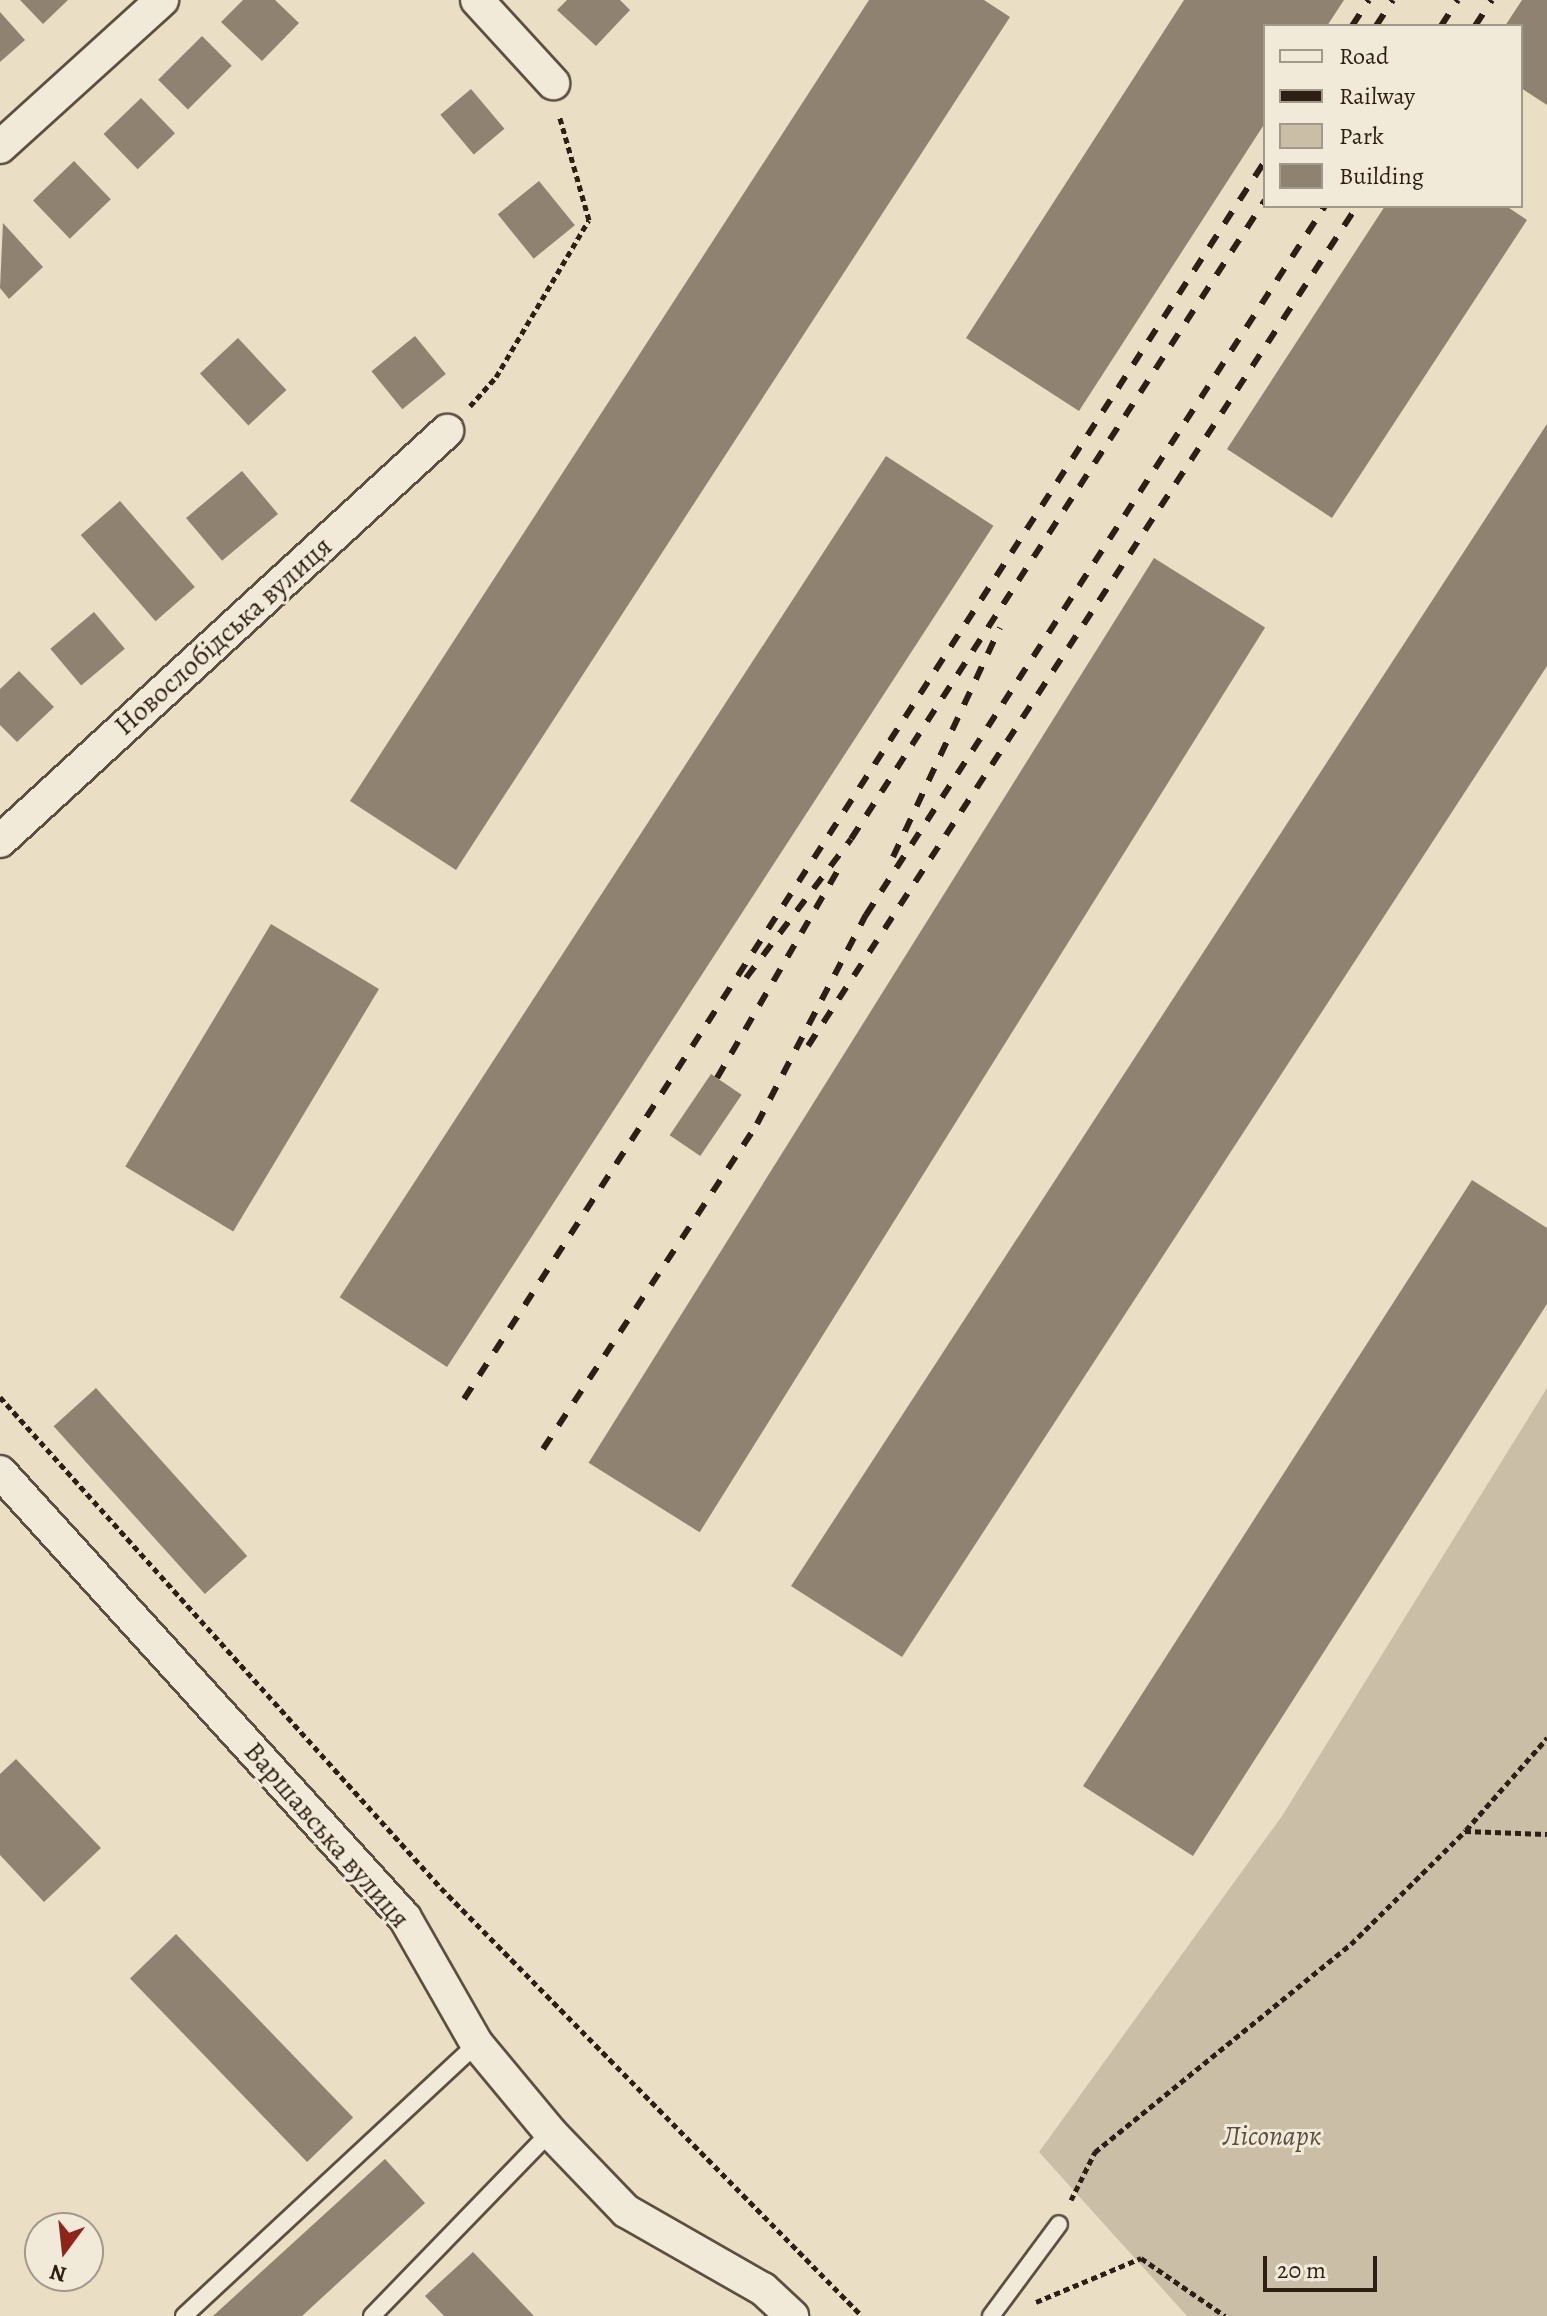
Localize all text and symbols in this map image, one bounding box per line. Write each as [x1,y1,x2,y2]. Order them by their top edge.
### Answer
legend [1263,24,1523,208]
text: Road [1339,40,1389,72]
text: Railway [1339,80,1415,112]
text: Park [1339,120,1384,152]
text: Building [1339,160,1424,192]
street label: Новослобідська вулиця [107,530,339,742]
street label: Варшавська вулиця [237,1735,417,1935]
park label: Лісопарк [1223,2119,1321,2153]
north arrow [24,2212,104,2292]
scale bar [1267,2240,1381,2290]
text: 20 m [1277,2254,1326,2286]
text: N [47,2257,70,2290]

